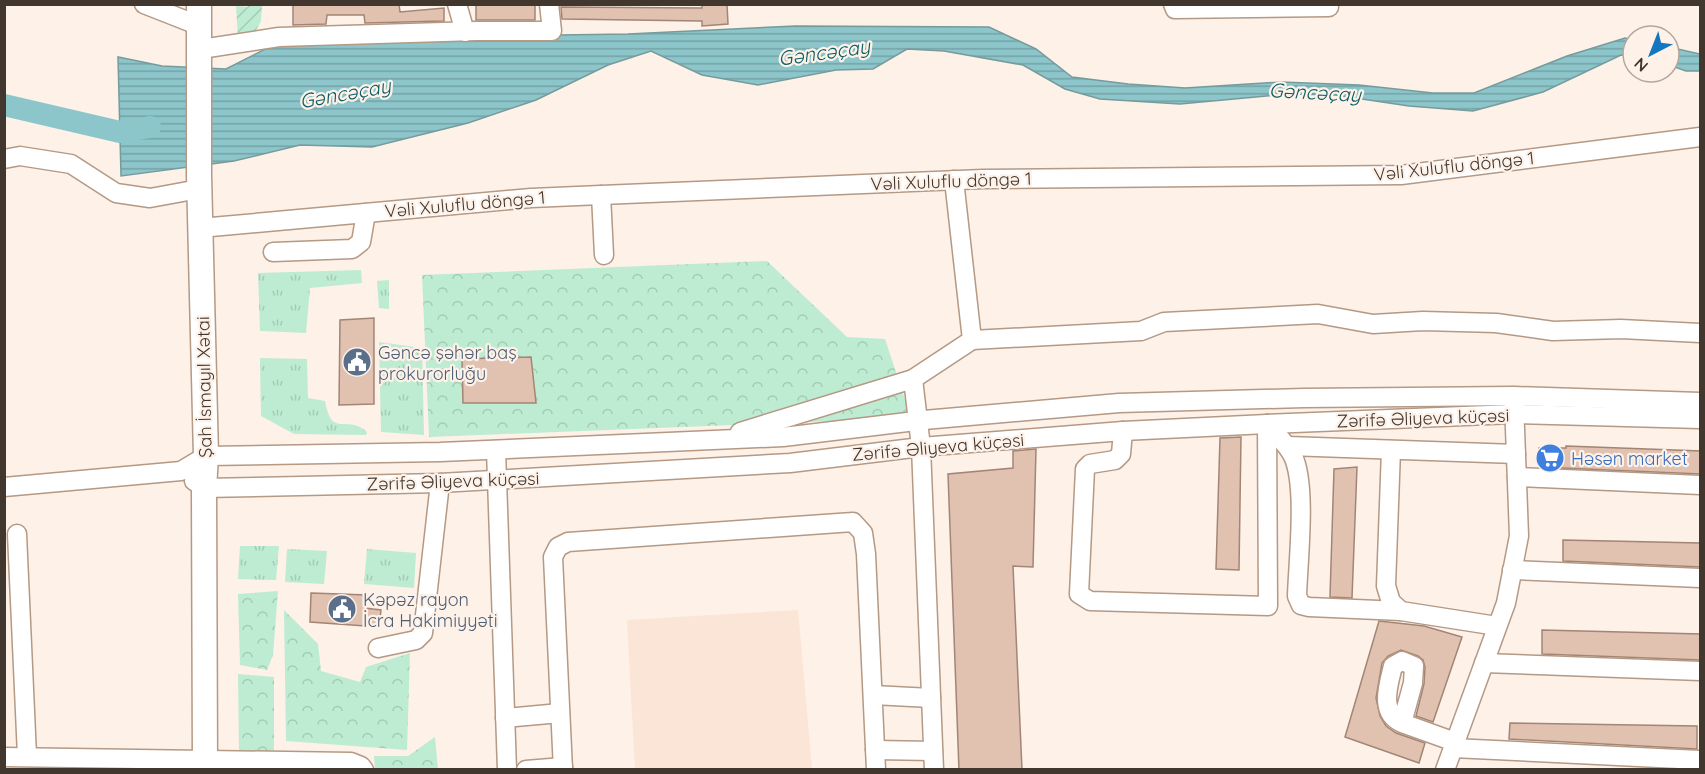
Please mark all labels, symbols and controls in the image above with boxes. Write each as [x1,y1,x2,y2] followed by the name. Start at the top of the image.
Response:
[1621,24,1681,84] north arrow
[777,33,873,71] water label: Gəncəçay
[1630,54,1652,77] text: N
[297,72,394,113] water label: Gəncəçay
[1268,77,1363,107] water label: Gəncəçay
[1373,146,1535,186] street label: Vəli Xuluflu döngə 1
[870,167,1032,195] street label: Vəli Xuluflu döngə 1
[384,186,546,222] street label: Vəli Xuluflu döngə 1
[191,316,217,458] street label: Şah İsmayıl Xətai
[378,341,517,385] place label: Gəncə şəhər baş prokurorluğu
[341,346,373,378] public building icon: Gəncə şəhər baş prokurorluğu
[1336,403,1510,433] street label: Zərifə Əliyeva küçəsi
[851,428,1025,466] street label: Zərifə Əliyeva küçəsi
[1534,442,1566,474] supermarket icon: Həsən market
[1571,447,1688,470] place label: Həsən market
[366,466,540,496] street label: Zərifə Əliyeva küçəsi
[363,588,498,632] place label: Kəpəz rayon İcra Hakimiyyəti
[326,593,358,625] public building icon: Kəpəz rayon İcra Hakimiyyəti

